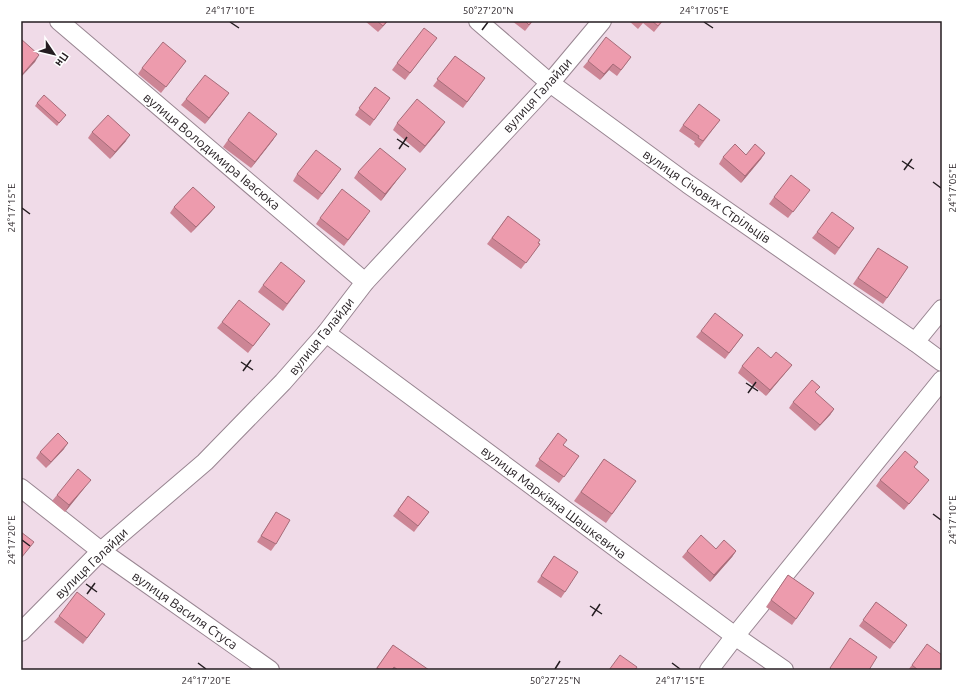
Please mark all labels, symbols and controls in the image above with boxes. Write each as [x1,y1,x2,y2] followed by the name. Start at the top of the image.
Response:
[205,5,255,16] text: 24°17'10"E
[463,5,513,16] text: 50°27'20"N
[679,5,729,16] text: 24°17'05"E
[34,34,74,74] north arrow
[53,50,71,69] text: Пн
[500,55,574,135] street label: вулиця Галайди
[141,90,283,212] street label: вулиця Володимира Івасюка
[641,147,773,245] street label: вулиця Січових Стрільців
[947,163,958,213] text: 24°17'05"E
[6,183,17,233] text: 24°17'15"E
[286,295,356,377] street label: вулиця Галайди
[479,443,629,561] street label: вулиця Маркіяна Шашкевича
[947,495,958,545] text: 24°17'10"E
[6,515,17,565] text: 24°17'20"E
[52,525,130,601] street label: вулиця Галайди
[130,568,240,652] street label: вулиця Василя Стуса
[181,675,231,686] text: 24°17'20"E
[530,675,580,686] text: 50°27'25"N
[655,675,705,686] text: 24°17'15"E

